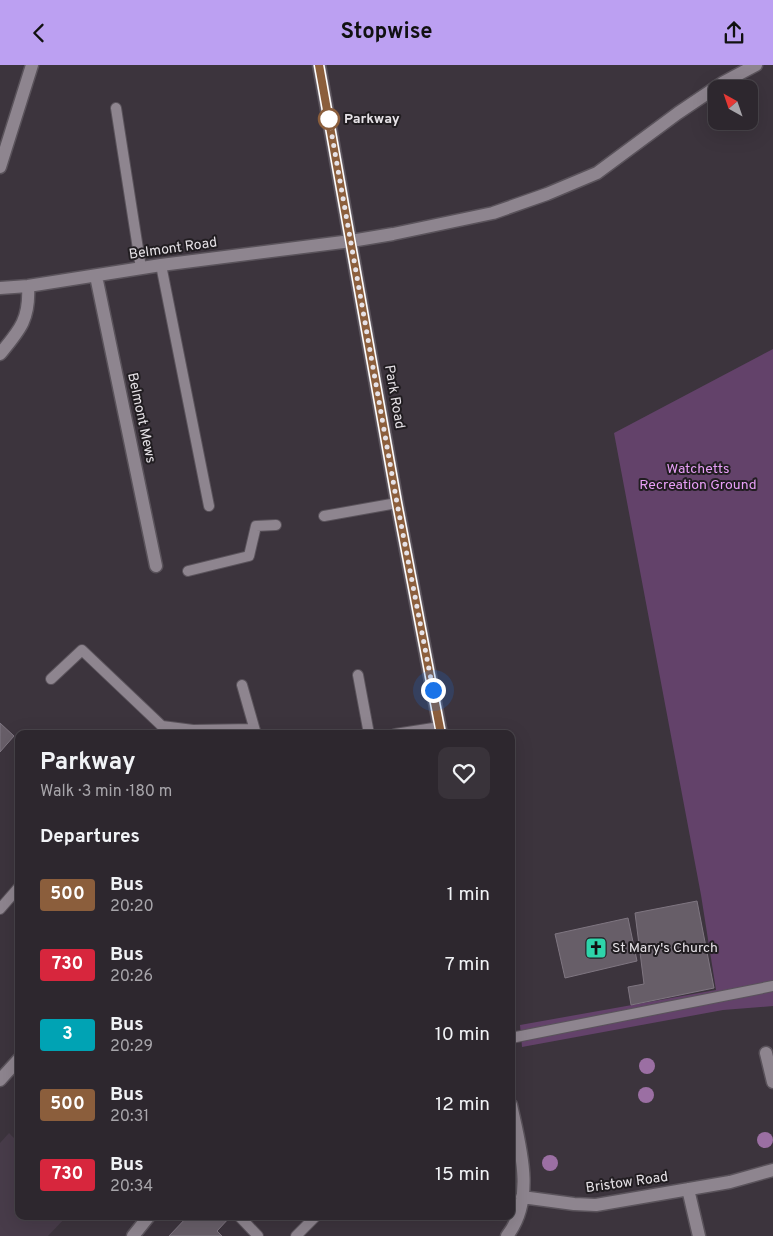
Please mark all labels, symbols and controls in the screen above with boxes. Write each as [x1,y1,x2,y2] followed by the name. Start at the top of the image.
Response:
[25,19,53,47] icon: back
[340,19,433,46] text: Stopwise
[720,19,748,47] icon: share
[708,80,758,130] north arrow
[708,80,758,130] map controls
[318,108,340,130] marker: Parkway
[344,111,400,128] place label: Parkway
[128,234,218,264] street label: Belmont Road
[380,364,408,430] street label: Park Road
[123,371,159,465] street label: Belmont Mews
[639,461,757,494] park label: Watchetts Recreation Ground
[421,678,446,703] your location
[438,747,490,799] button: heart
[40,748,136,778] text: Parkway
[40,782,172,802] text: Walk · 3 min · 180 m
[40,825,140,849] text: Departures
[110,873,144,897] text: Bus
[50,883,85,906] text: 500
[447,883,490,907] text: 1 min
[110,897,154,917] text: 20:20
[584,936,608,960] church icon: St Mary's Church
[612,940,718,957] place label: St Mary's Church
[110,943,144,967] text: Bus
[52,953,83,976] text: 730
[445,953,490,977] text: 7 min
[110,967,153,987] text: 20:26
[110,1013,144,1037] text: Bus
[62,1023,73,1046] text: 3
[435,1023,490,1047] text: 10 min
[110,1037,153,1057] text: 20:29
[110,1083,144,1107] text: Bus
[50,1093,85,1116] text: 500
[435,1093,490,1117] text: 12 min
[110,1107,149,1127] text: 20:31
[110,1153,144,1177] text: Bus
[52,1163,83,1186] text: 730
[435,1163,490,1187] text: 15 min
[585,1169,669,1197] street label: Bristow Road
[110,1177,153,1197] text: 20:34

